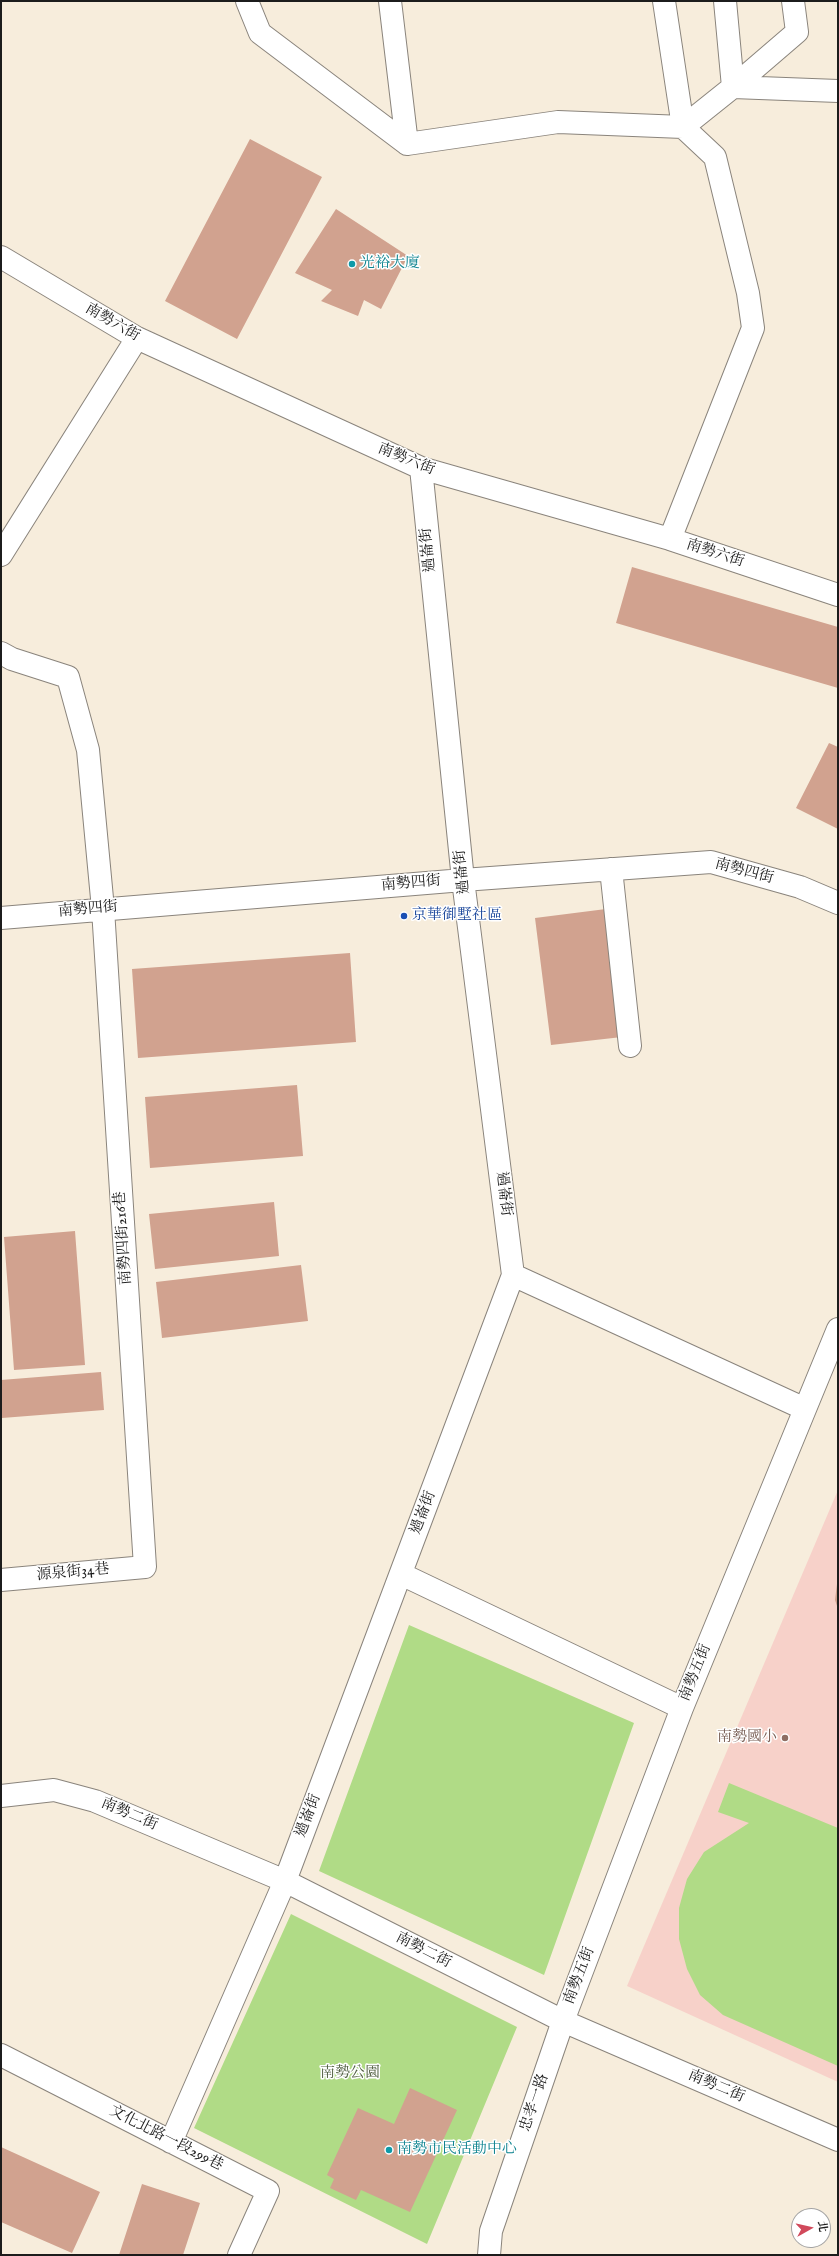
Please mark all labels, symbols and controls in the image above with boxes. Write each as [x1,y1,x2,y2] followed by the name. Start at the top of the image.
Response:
[360,255,420,273] place label: 光裕大廈
[347,259,357,269] marker: 光裕大廈
[82,300,142,346] street label: 南勢六街
[375,440,437,480] street label: 南勢六街
[418,527,440,573] street label: 過崙街
[684,536,746,572] street label: 南勢六街
[452,849,474,895] street label: 過崙街
[713,856,775,888] street label: 南勢四街
[380,872,442,896] street label: 南勢四街
[57,898,119,922] street label: 南勢四街
[412,907,502,925] place label: 京華御墅社區
[399,911,409,921] marker: 京華御墅社區
[491,1171,515,1217] street label: 過崙街
[112,1191,136,1285] street label: 南勢四街216巷
[408,1489,440,1537] street label: 過崙街
[36,1561,110,1585] street label: 源泉街34巷
[676,1642,716,1704] street label: 南勢五街
[717,1729,777,1747] place label: 南勢國小
[780,1733,790,1743] marker: 南勢國小
[293,1792,325,1840] street label: 過崙街
[98,1795,160,1835] street label: 南勢二街
[392,1929,454,1973] street label: 南勢二街
[561,1945,599,2007] street label: 南勢五街
[320,2065,380,2083] park label: 南勢公園
[685,2067,747,2107] street label: 南勢二街
[517,2072,553,2134] street label: 忠孝一路
[106,2103,226,2175] street label: 文化北路一段299巷
[397,2141,517,2159] place label: 南勢市民活動中心
[384,2145,394,2155] marker: 南勢市民活動中心
[791,2208,831,2248] north arrow
[814,2220,830,2233] text: 北

